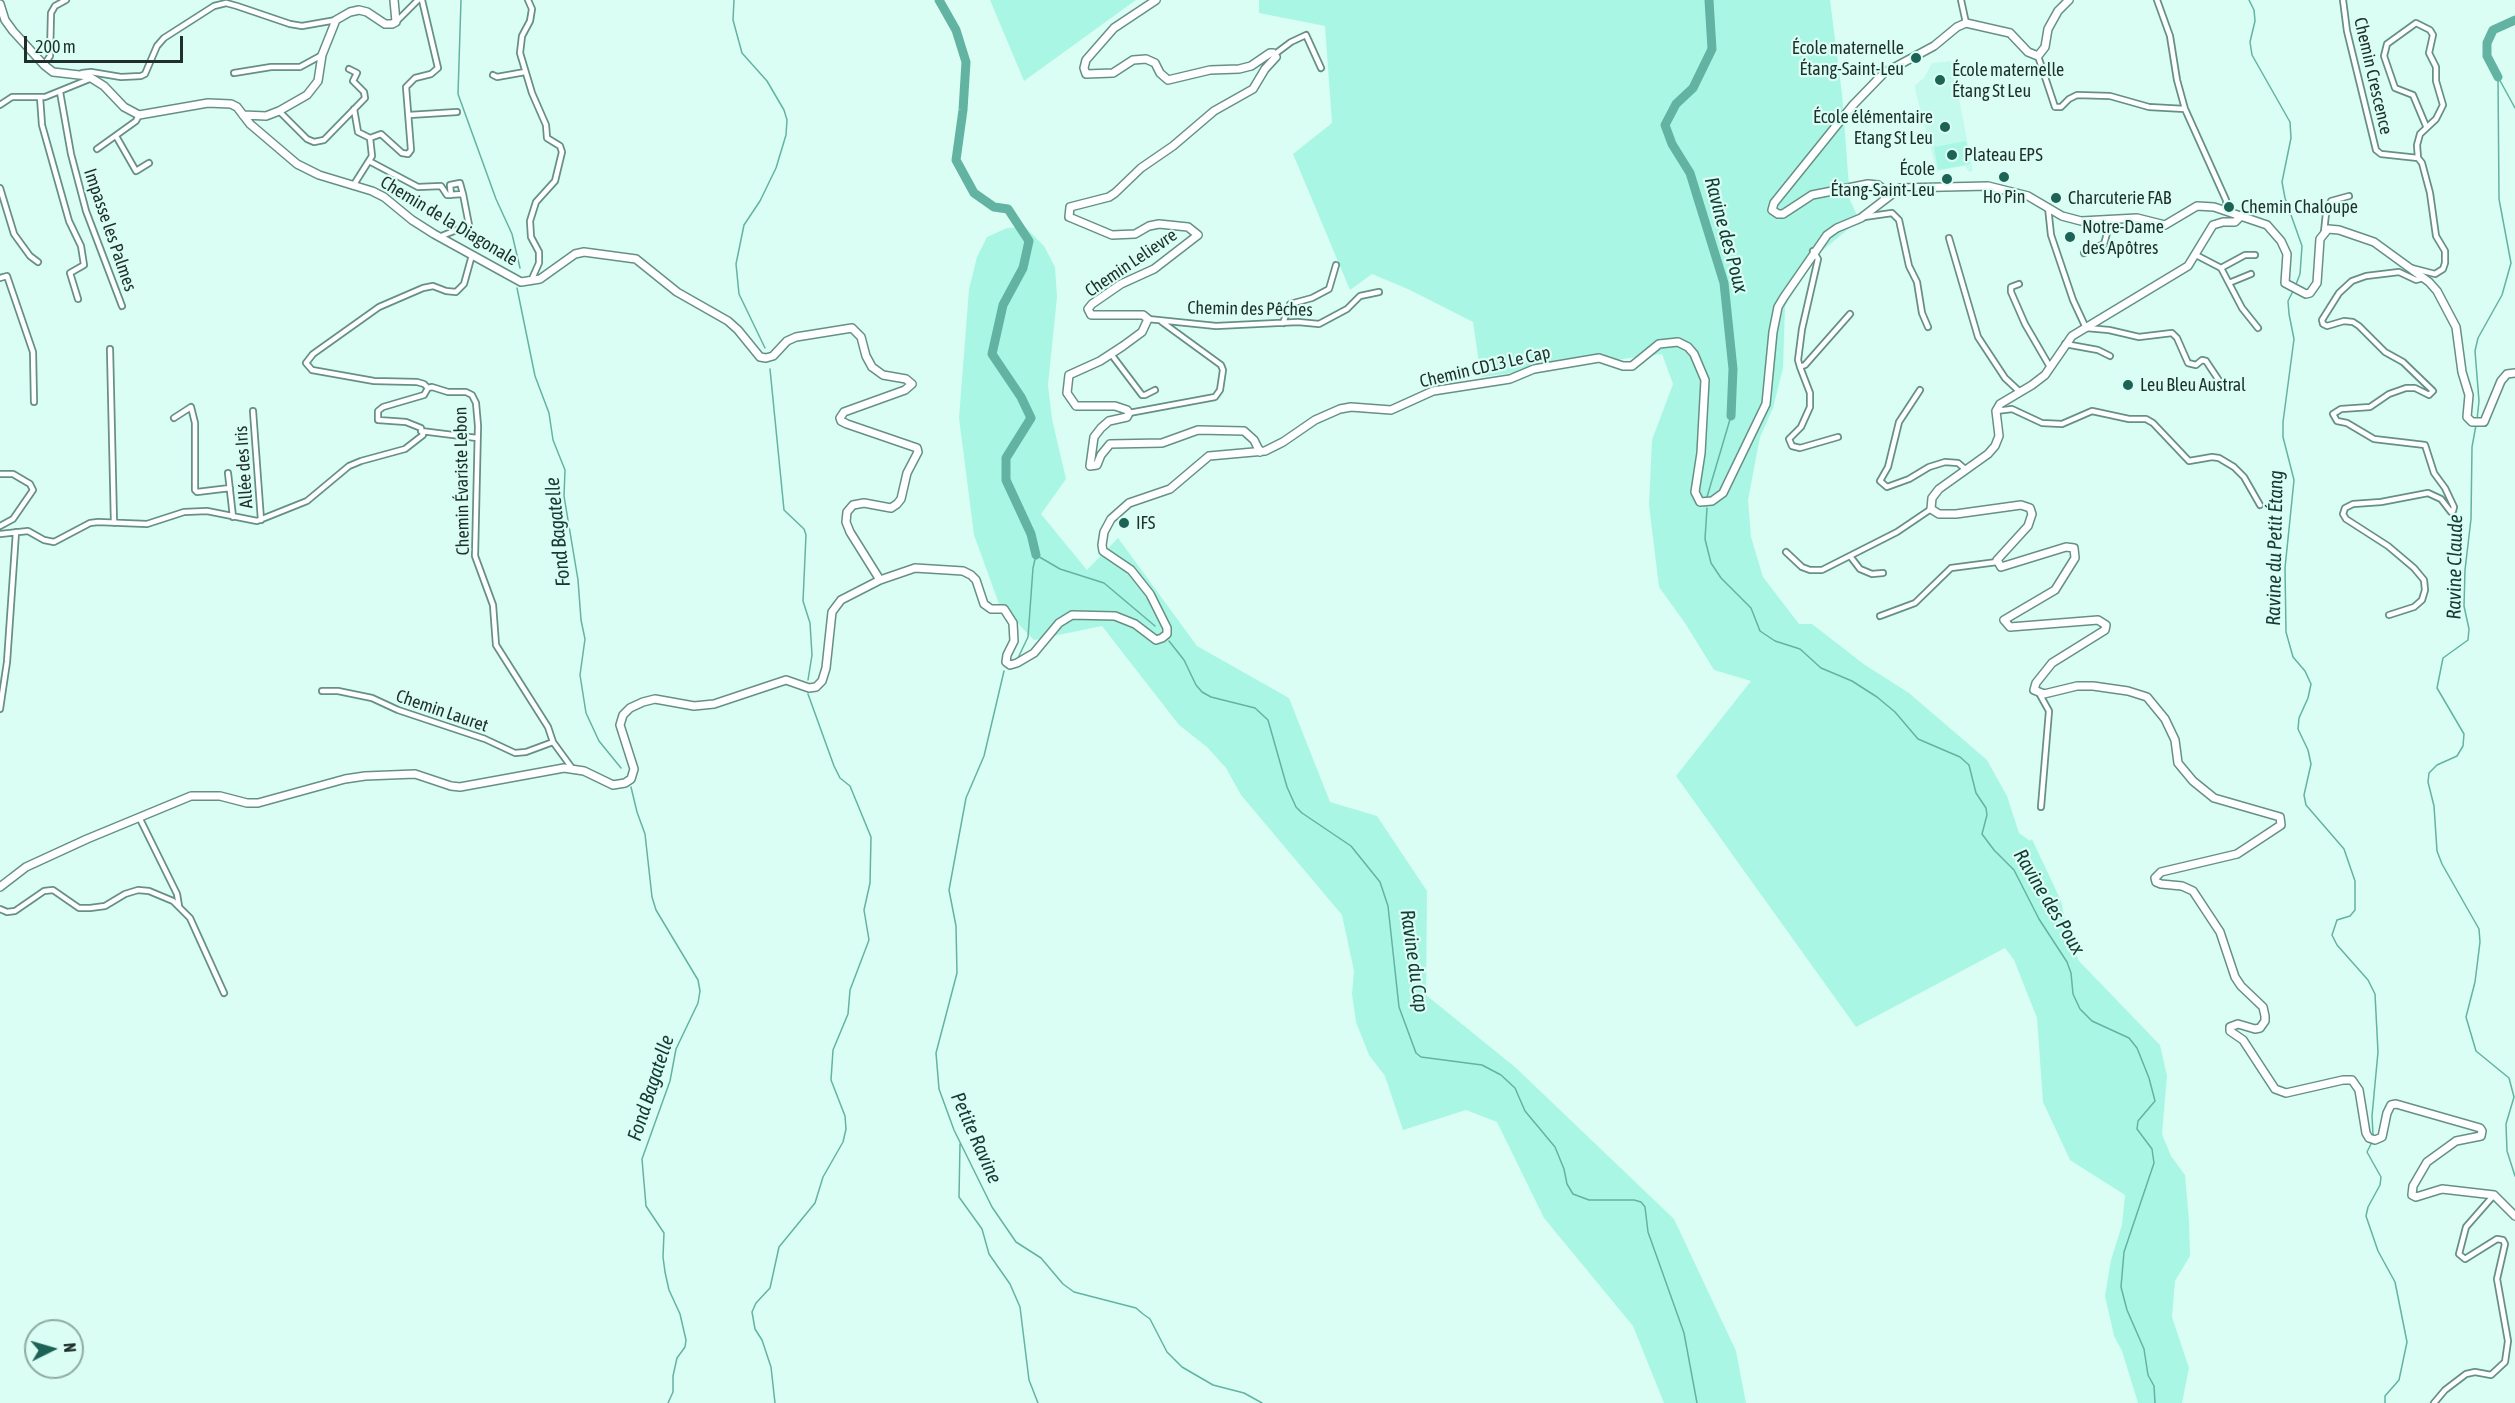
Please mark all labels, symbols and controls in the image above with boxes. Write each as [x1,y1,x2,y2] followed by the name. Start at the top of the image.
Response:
[2349,15,2397,137] street label: Chemin Crescence
[27,24,186,62] scale bar
[35,36,76,57] text: 200 m
[1792,37,1904,80] place label: École maternelle Étang-Saint-Leu
[1909,51,1923,65] marker: École maternelle Étang-Saint-Leu
[1952,59,2064,101] place label: École maternelle Étang St Leu
[1933,73,1947,87] marker: École maternelle Étang St Leu
[1813,106,1933,148] place label: École élémentaire Etang St Leu
[1938,120,1952,134] marker: École élémentaire Etang St Leu
[1964,144,2043,166] place label: Plateau EPS
[1945,148,1959,162] marker: Plateau EPS
[1830,158,1935,201] place label: École Étang-Saint-Leu
[79,166,141,294] street label: Impasse les Palmes
[1997,170,2011,184] marker: Ho Pin
[376,171,522,271] street label: Chemin de la Diagonale
[1940,172,1954,186] marker: École Étang-Saint-Leu
[1699,175,1753,295] water label: Ravine des Poux
[1983,186,2025,208] place label: Ho Pin
[2068,187,2171,209] place label: Charcuterie FAB
[2049,191,2063,205] marker: Charcuterie FAB
[2241,196,2358,218] place label: Chemin Chaloupe
[2222,200,2236,214] marker: Chemin Chaloupe
[2082,216,2164,258] place label: Notre-Dame des Apôtres
[1081,224,1181,302] street label: Chemin Lelievre
[2063,230,2077,244] marker: Notre-Dame des Apôtres
[1187,297,1313,321] street label: Chemin des Pêches
[1418,341,1552,393] street label: Chemin CD13 Le Cap
[2140,374,2246,396] place label: Leu Bleu Austral
[2121,378,2135,392] marker: Leu Bleu Austral
[450,406,474,556] street label: Chemin Évariste Lebon
[230,425,258,509] street label: Allée des Iris
[2262,470,2288,626] water label: Ravine du Petit Étang
[540,476,576,588] water label: Fond Bagatelle
[1136,512,1155,534] place label: IFS
[2442,514,2468,620] water label: Ravine Claude
[1117,516,1131,530] marker: IFS
[393,685,491,737] street label: Chemin Lauret
[2008,845,2090,959] water label: Ravine des Poux
[1395,908,1433,1014] water label: Ravine du Cap
[623,1032,679,1144] water label: Fond Bagatelle
[945,1089,1007,1187] water label: Petite Ravine
[24,1319,84,1379] north arrow
[61,1342,79,1353] text: N

